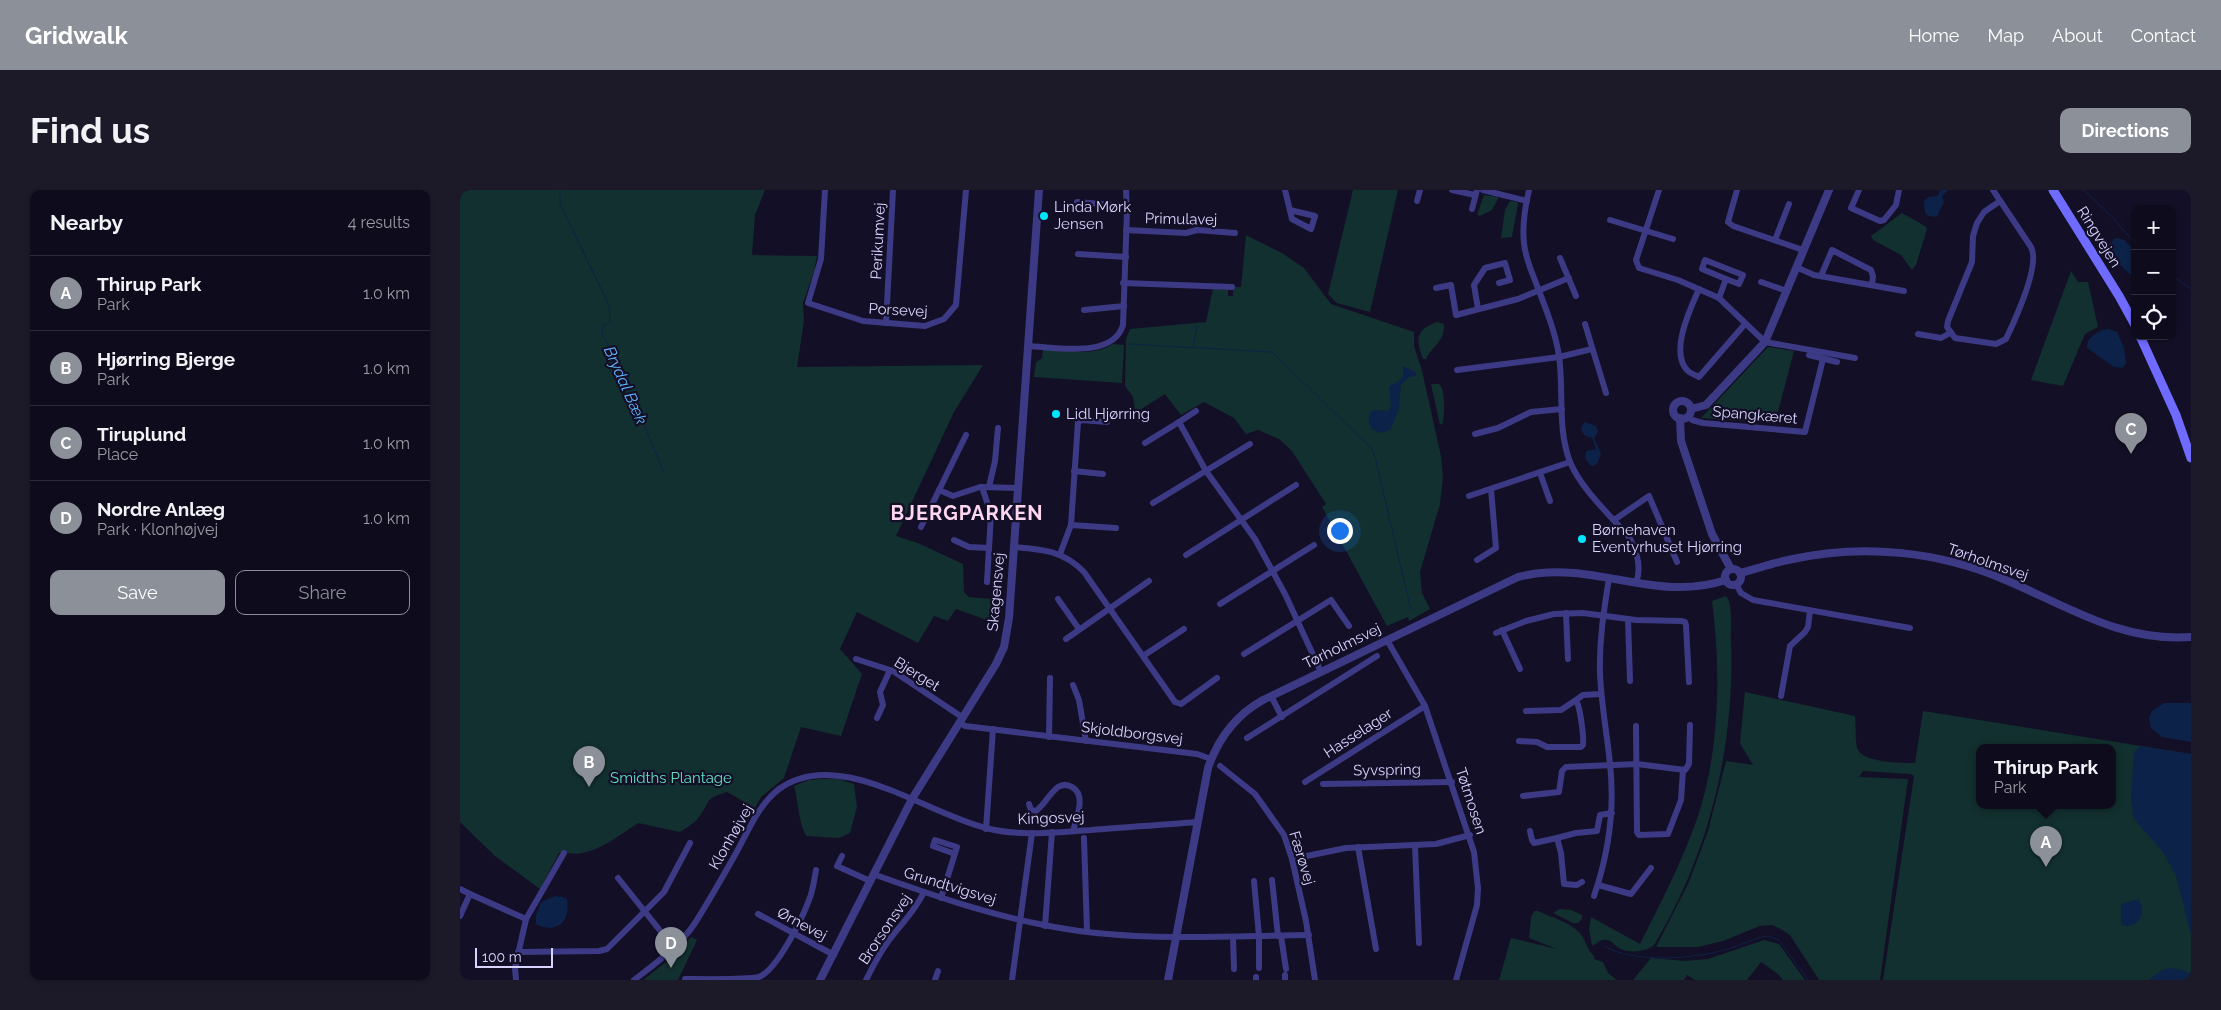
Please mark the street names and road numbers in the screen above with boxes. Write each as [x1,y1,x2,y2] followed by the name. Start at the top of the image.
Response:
[867,202,889,280] street label: Perikumvej
[2073,203,2125,271] street label: Ringvejen
[1145,209,1217,229] street label: Primulavej
[868,299,928,321] street label: Porsevej
[1712,402,1798,428] street label: Spangkæret
[1945,540,2031,584] street label: Tørholmsvej
[984,552,1008,632] street label: Skagensvej
[1300,619,1384,673] street label: Tørholmsvej
[891,653,943,695] street label: Bjerget
[1320,704,1396,762] street label: Hasselager
[1080,718,1184,748] street label: Skjoldborgsvej
[1353,760,1421,780] street label: Syvspring
[1452,765,1490,837] street label: Tøtmosen
[705,801,757,873] street label: Klonhøjvej
[1017,808,1085,828] street label: Kingosvej
[1285,829,1319,887] street label: Færøvej
[902,863,998,909] street label: Grundtvigsvej
[855,890,915,968] street label: Brorsonsvej
[774,903,830,945] street label: Ørnevej

